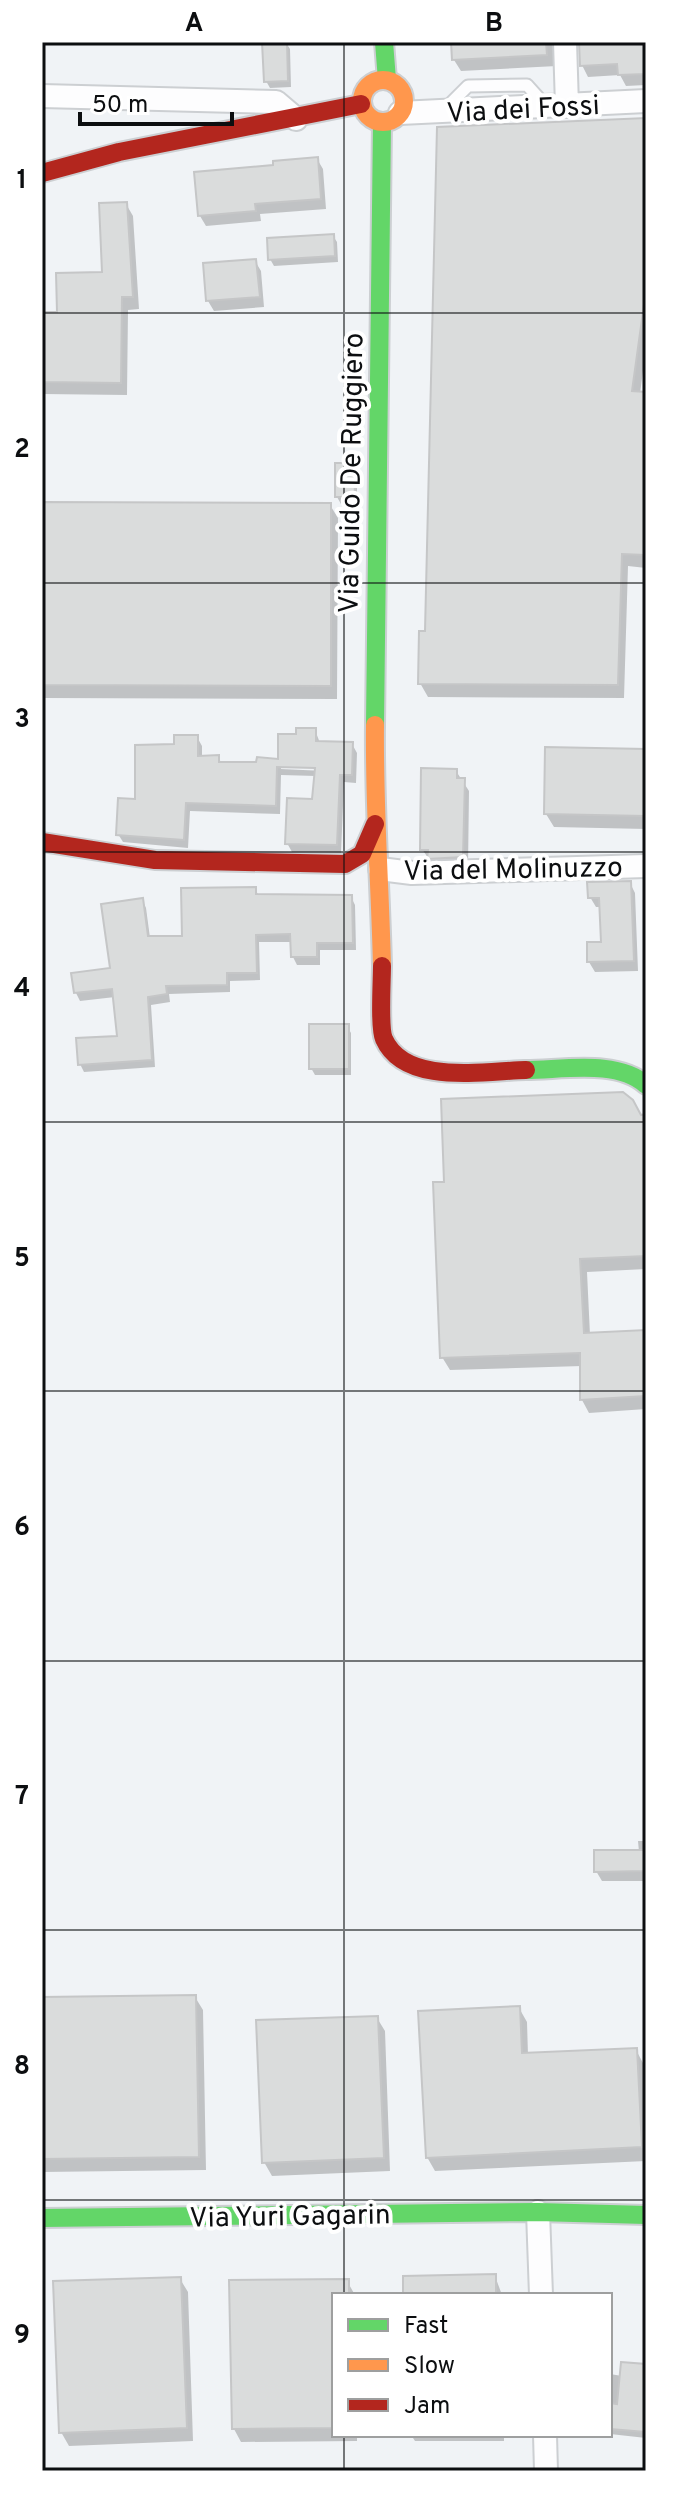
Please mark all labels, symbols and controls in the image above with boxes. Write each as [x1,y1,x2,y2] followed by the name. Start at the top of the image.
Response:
[185,8,203,41] text: A
[485,8,503,41] text: B
[80,76,232,126] scale bar
[446,89,601,133] street label: Via dei Fossi
[92,91,148,121] text: 50 m
[17,165,27,198] text: 1
[333,332,373,614] street label: Via Guido De Ruggiero
[14,434,30,467] text: 2
[14,704,30,737] text: 3
[403,851,623,891] street label: Via del Molinuzzo
[14,973,30,1006] text: 4
[14,1243,30,1276] text: 5
[14,1512,30,1545] text: 6
[15,1781,29,1814] text: 7
[14,2051,30,2084] text: 8
[189,2198,391,2238] street label: Via Yuri Gagarin
[332,2293,612,2437] legend
[404,2312,448,2342] text: Fast
[14,2320,30,2353] text: 9
[404,2352,455,2382] text: Slow
[404,2392,450,2422] text: Jam

